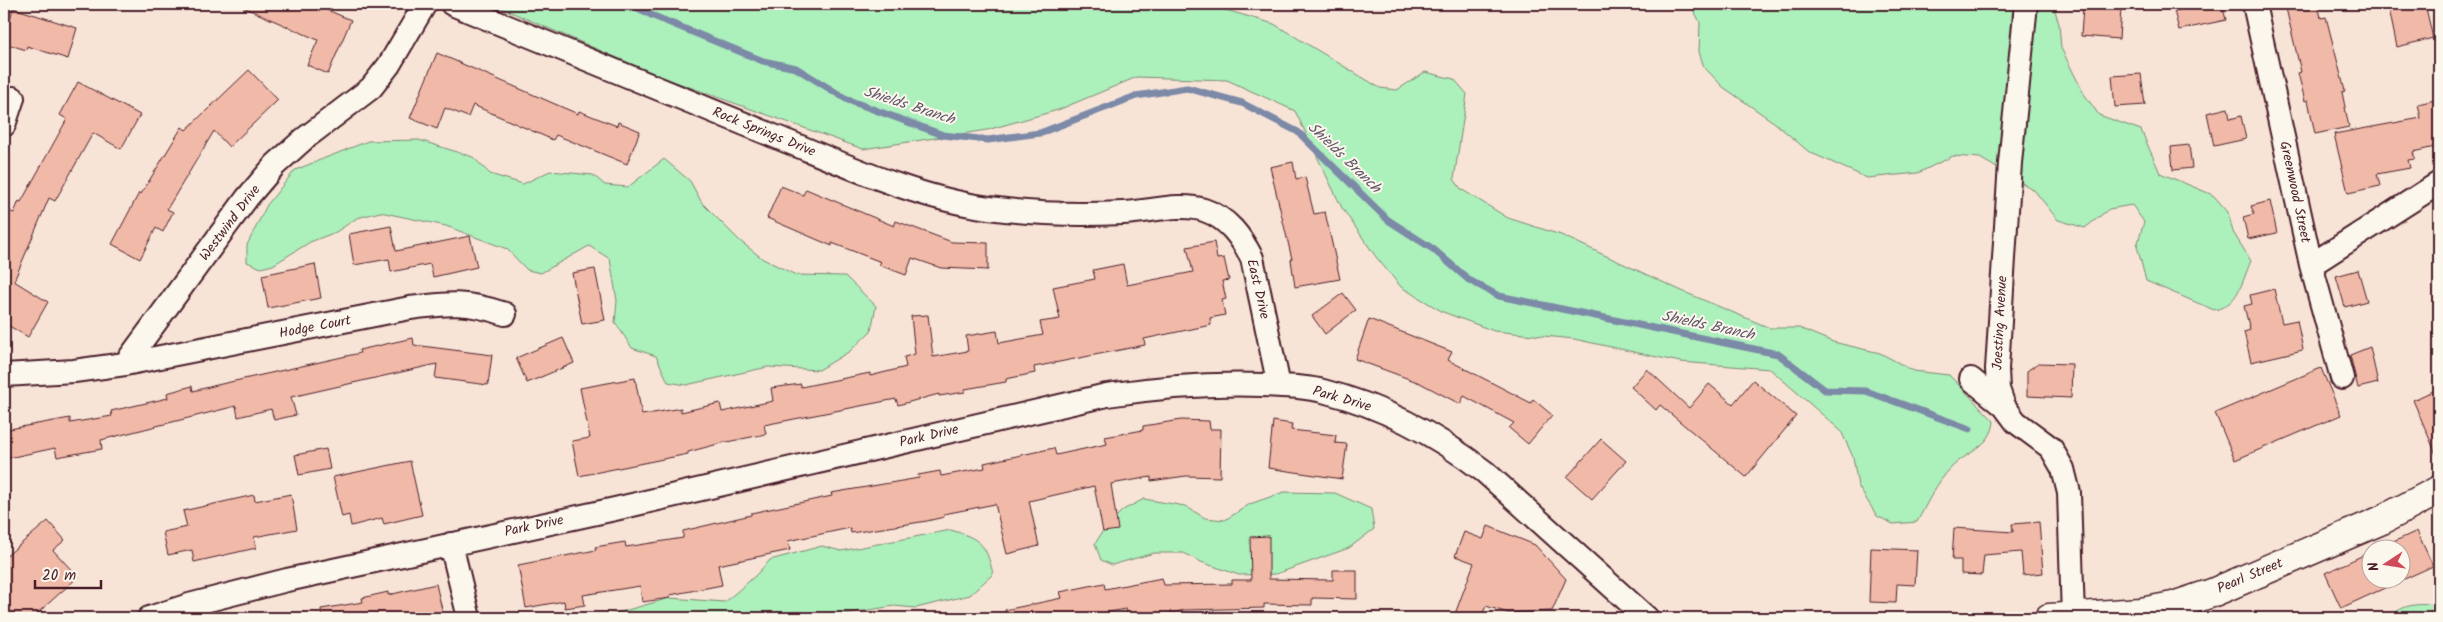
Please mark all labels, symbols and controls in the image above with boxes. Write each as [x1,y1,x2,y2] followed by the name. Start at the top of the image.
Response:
[861,80,959,133] water label: Shields Branch
[709,101,820,163] street label: Rock Springs Drive
[1302,117,1388,201] water label: Shields Branch
[2273,139,2317,245] street label: Greenwood Street
[194,180,266,266] street label: Westwind Drive
[1240,257,1276,322] street label: East Drive
[1987,274,2014,371] street label: Joesting Avenue
[1659,304,1758,348] water label: Shields Branch
[277,309,353,345] street label: Hodge Court
[1310,380,1375,418] street label: Park Drive
[897,418,961,453] street label: Park Drive
[502,509,566,543] street label: Park Drive
[2360,540,2410,590] north arrow
[2214,552,2287,600] street label: Pearl Street
[35,557,101,589] scale bar
[2363,560,2386,573] text: N
[42,564,76,588] text: 20 m

